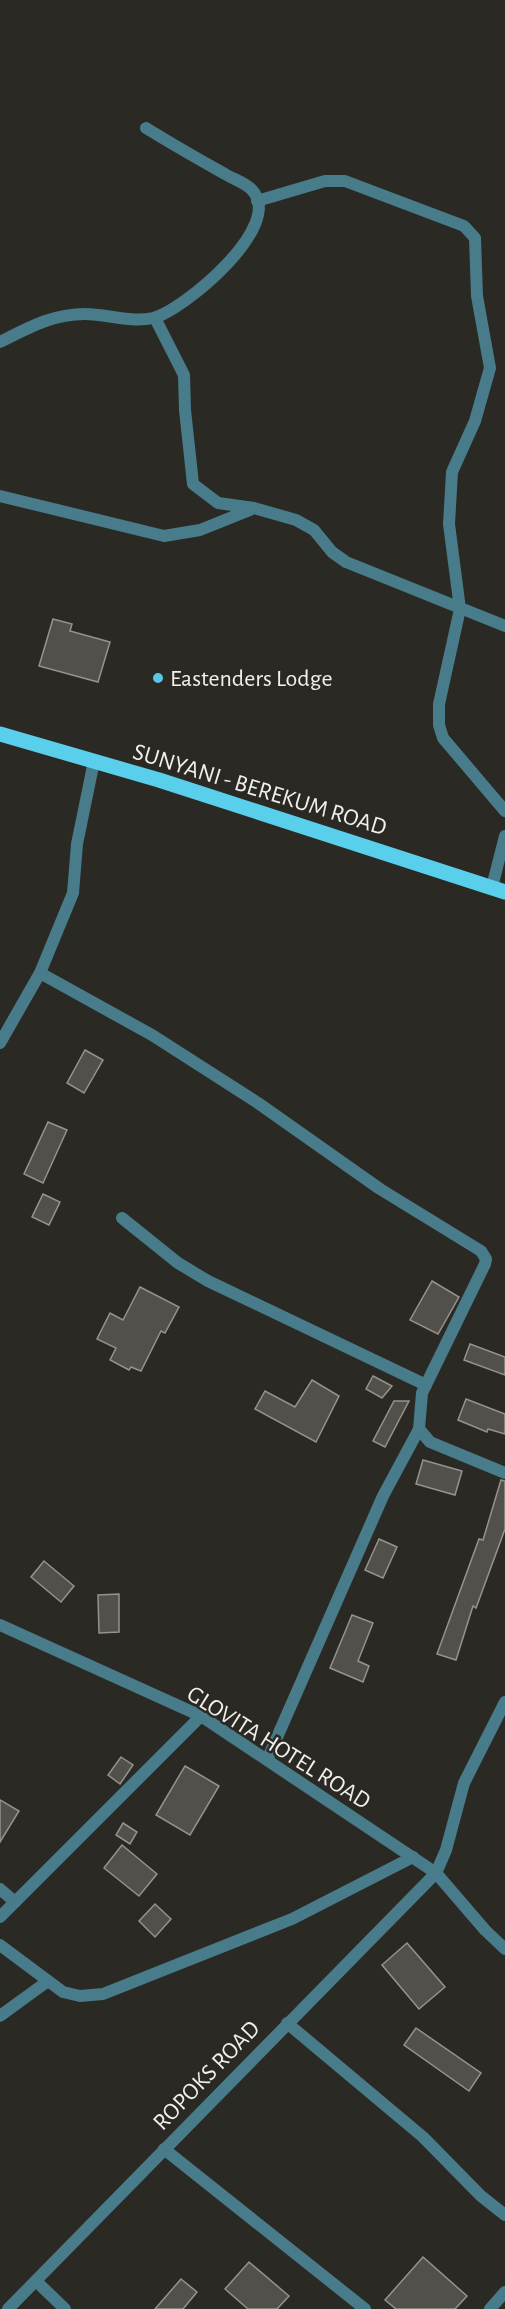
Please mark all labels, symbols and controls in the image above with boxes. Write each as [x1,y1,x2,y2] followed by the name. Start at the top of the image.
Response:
[170,667,333,691] place label: Eastenders Lodge
[151,671,165,685] marker: Eastenders Lodge
[130,740,389,840] street label: SUNYANI - BEREKUM ROAD
[183,1682,374,1814] street label: GLOVITA HOTEL ROAD
[149,2016,265,2135] street label: ROPOKS ROAD

